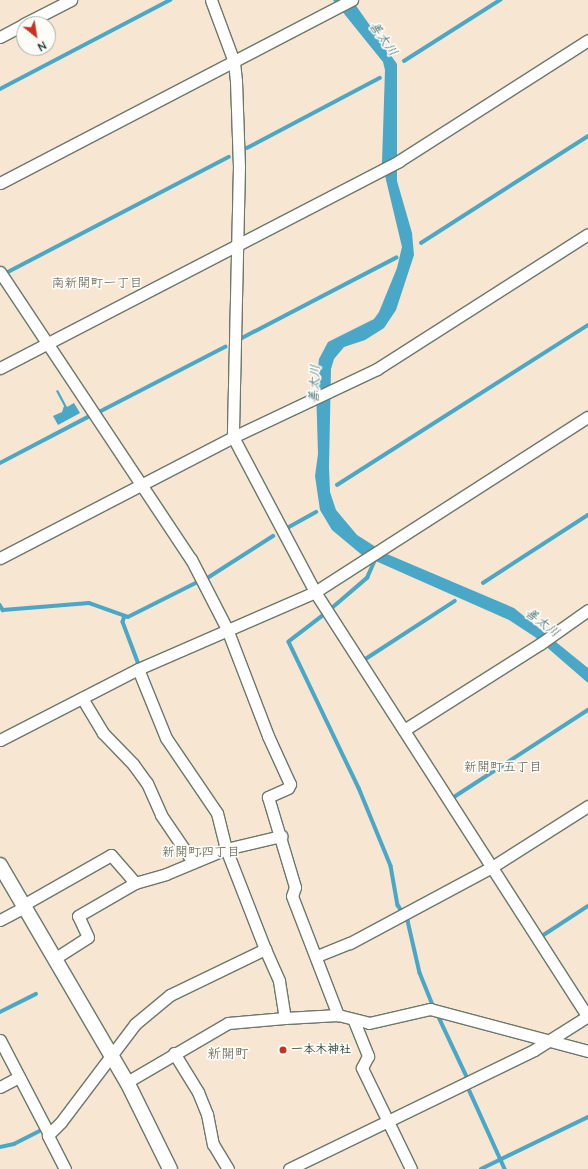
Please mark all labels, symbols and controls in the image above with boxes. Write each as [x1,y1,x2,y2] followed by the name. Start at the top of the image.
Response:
[16,16,56,56] north arrow
[365,19,401,59] water label: 善太川
[35,38,48,54] text: N
[52,275,142,291] district label: 南新開町一丁目
[306,364,324,404] water label: 善太川
[522,605,562,641] water label: 善太川
[464,759,542,775] district label: 新開町五丁目
[162,844,240,860] district label: 新開町四丁目
[291,1043,351,1057] place label: 一本木神社
[278,1045,288,1055] marker: 一本木神社
[207,1046,249,1062] district label: 新開町

